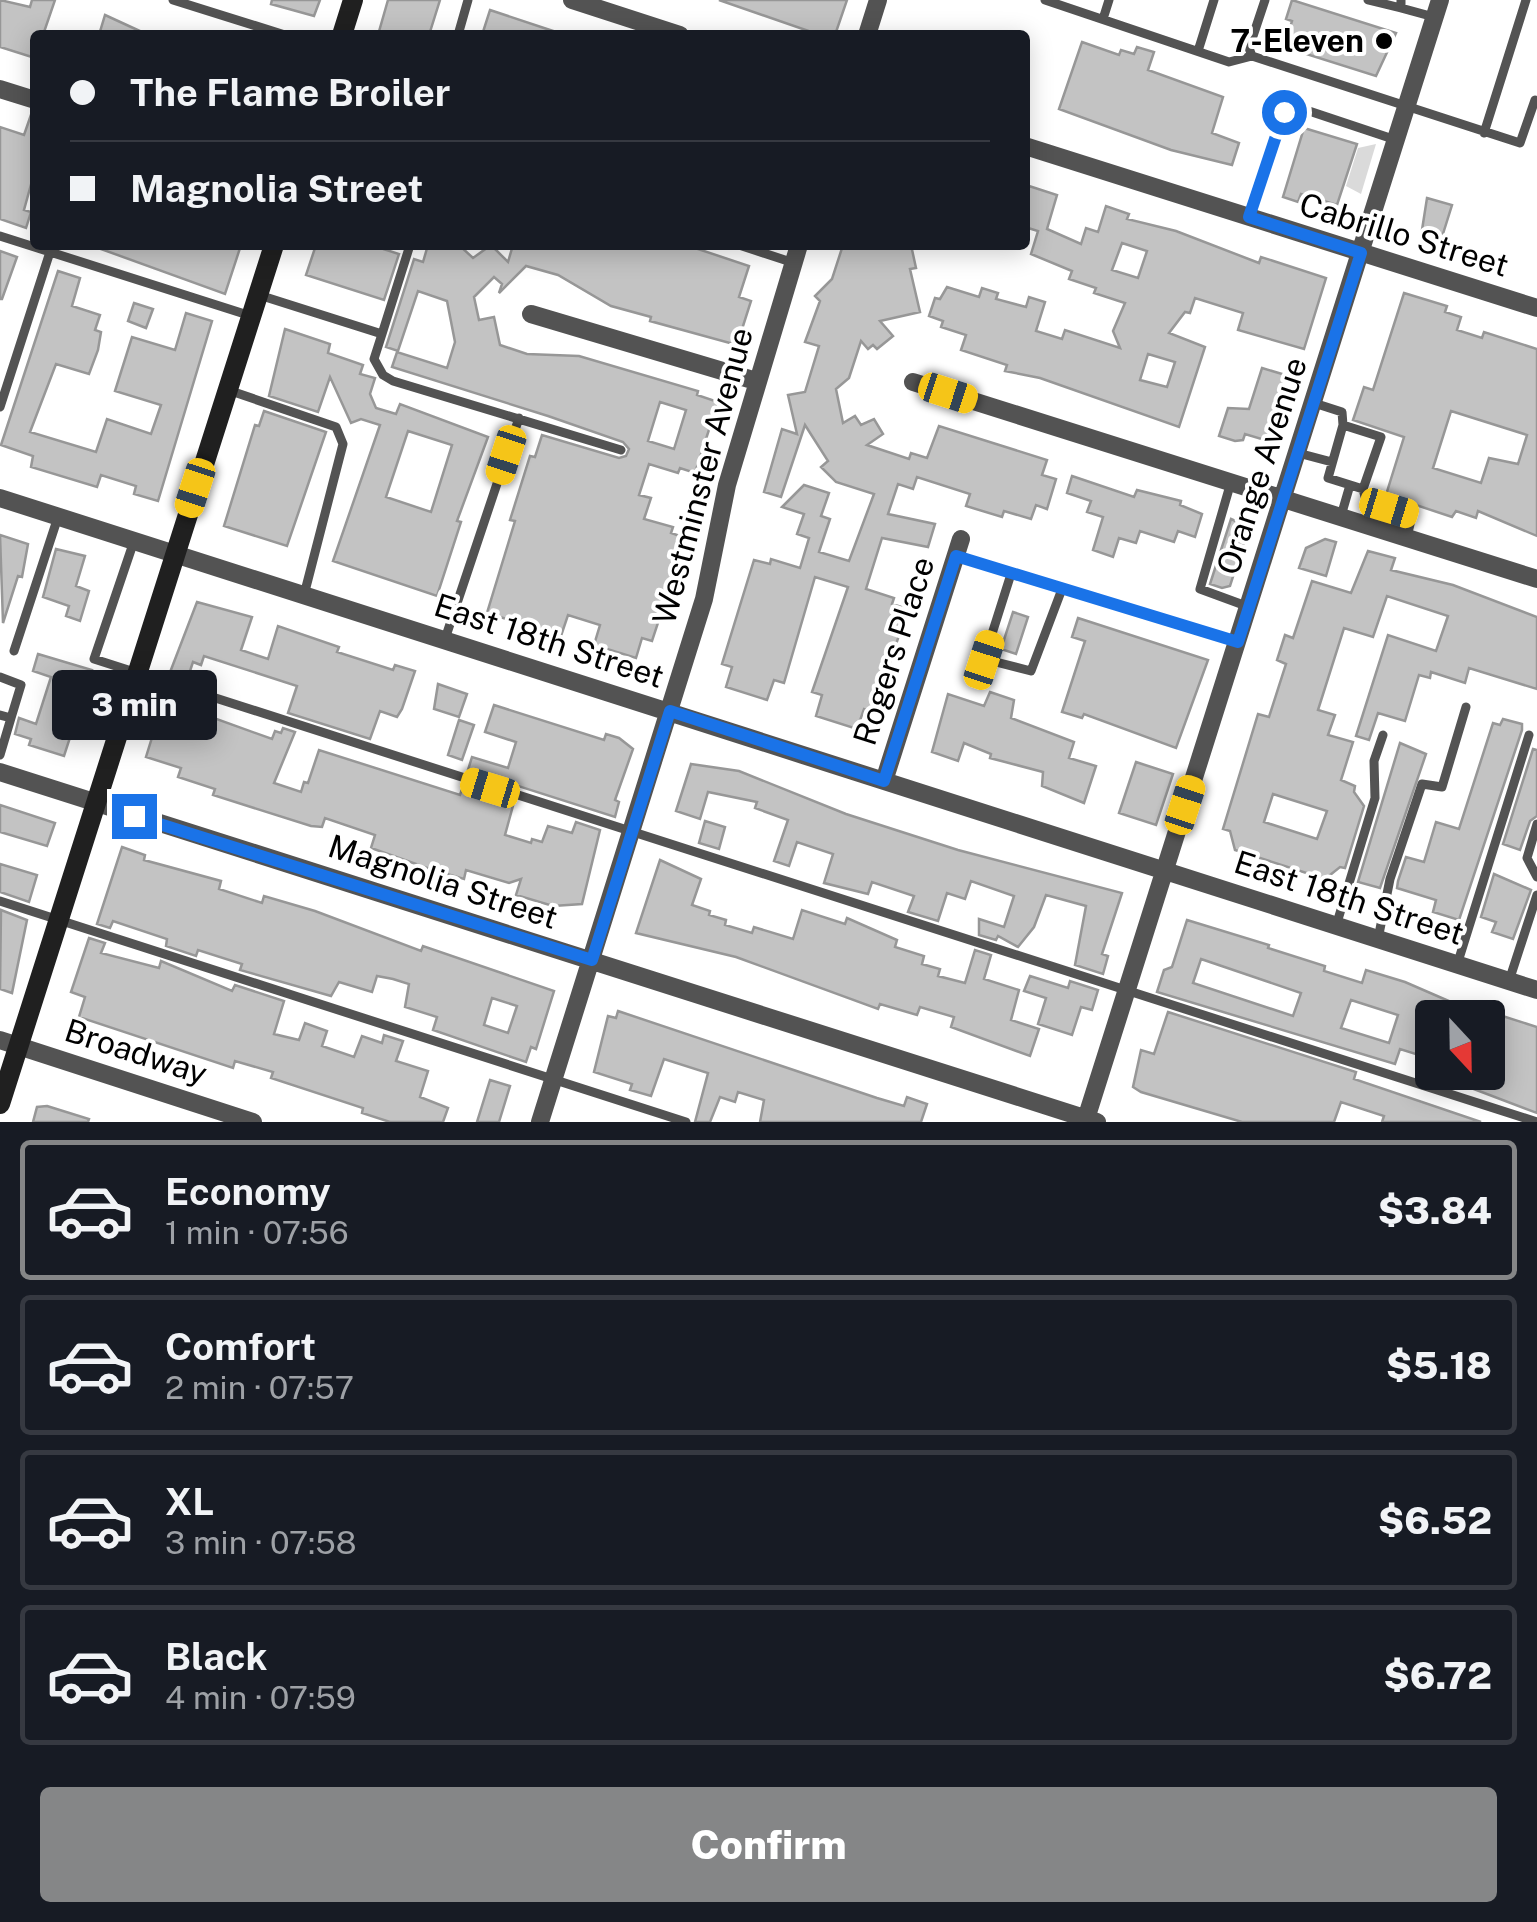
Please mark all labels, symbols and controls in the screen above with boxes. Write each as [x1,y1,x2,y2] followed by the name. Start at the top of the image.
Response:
[1230,22,1364,59] place label: 7-Eleven
[1373,30,1395,52] marker: 7-Eleven
[130,70,451,115] text: The Flame Broiler
[1262,90,1307,135] route start
[130,166,423,211] text: Magnolia Street
[1295,185,1513,284] street label: Cabrillo Street
[645,323,760,628] street label: Westminster Avenue
[1209,352,1314,579] street label: Orange Avenue
[915,369,981,417] car
[482,422,530,488] car
[171,455,219,521] car
[1356,485,1422,531] car
[846,552,941,750] street label: Rogers Place
[430,586,669,695] street label: East 18th Street
[960,627,1008,693] car
[52,671,216,741] callout: 3 min
[92,686,177,723] text: 3 min
[457,765,523,811] car
[1161,772,1209,838] car
[112,794,157,839] route end
[324,827,562,936] street label: Magnolia Street
[1230,843,1469,952] street label: East 18th Street
[1415,1000,1505,1090] north arrow
[1415,1000,1505,1090] map controls
[60,1011,212,1092] street label: Broadway
[45,1165,135,1255] icon: car
[165,1169,331,1214] text: Economy
[1378,1188,1492,1233] text: $3.84
[165,1214,349,1251] text: 1 min · 07:56
[45,1320,135,1410] icon: car
[165,1324,316,1369] text: Comfort
[1386,1343,1492,1388] text: $5.18
[165,1369,354,1406] text: 2 min · 07:57
[45,1475,135,1565] icon: car
[165,1479,214,1524] text: XL
[1378,1498,1492,1543] text: $6.52
[165,1524,357,1561] text: 3 min · 07:58
[45,1630,135,1720] icon: car
[165,1634,268,1679] text: Black
[1384,1653,1492,1698] text: $6.72
[165,1679,356,1716] text: 4 min · 07:59
[40,1787,1497,1902] button: Confirm

